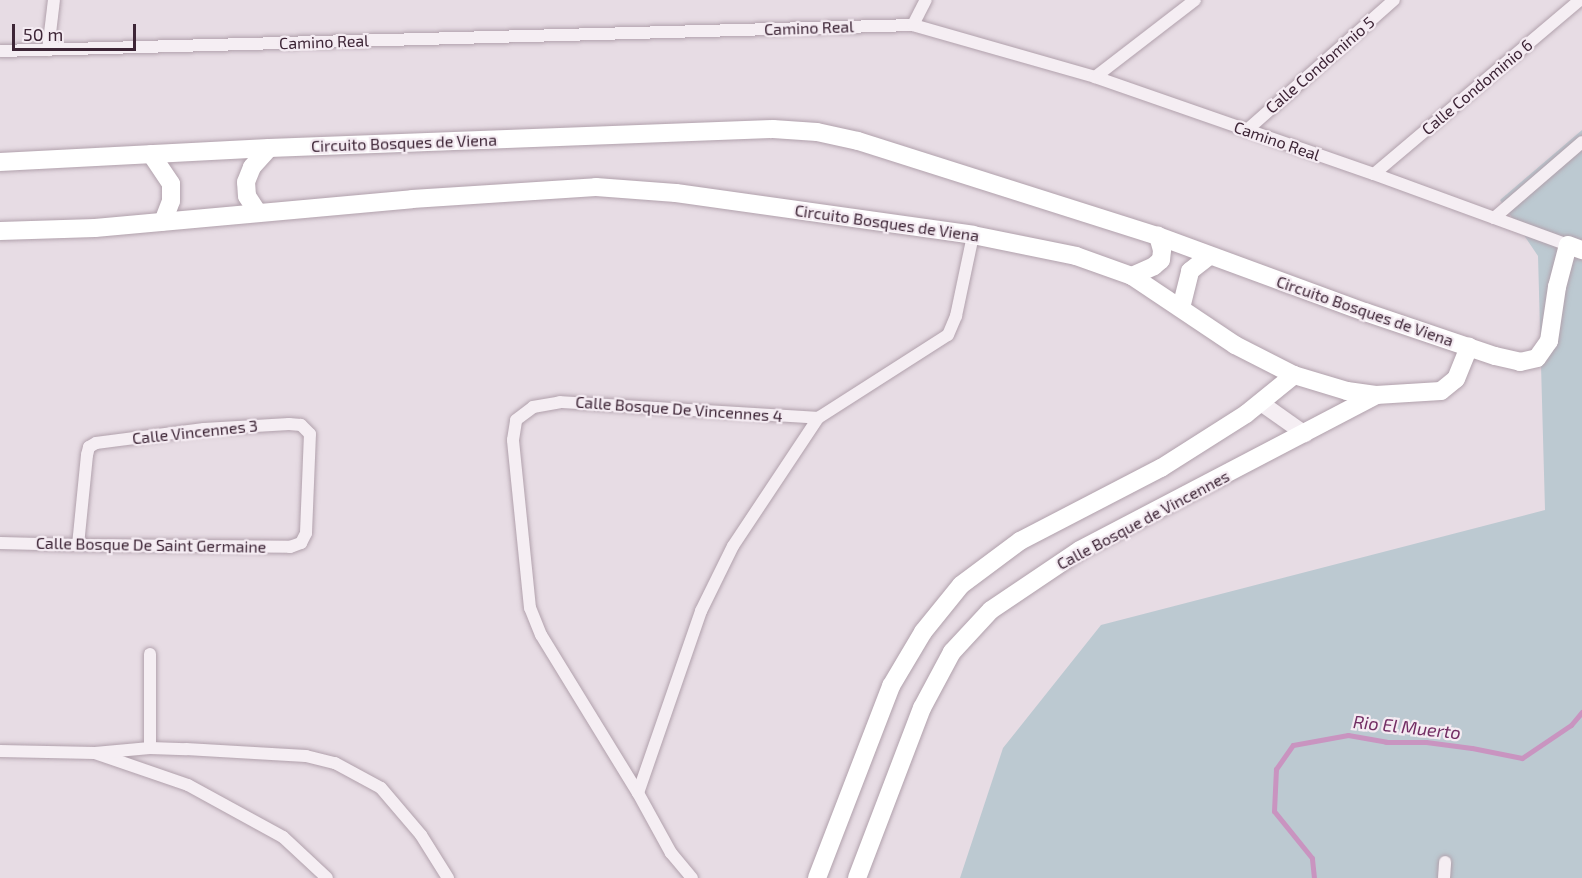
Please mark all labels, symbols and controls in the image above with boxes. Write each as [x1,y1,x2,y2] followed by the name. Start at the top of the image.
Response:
[15,12,140,50] scale bar
[1262,13,1378,117] street label: Calle Condominio 5
[764,17,854,39] street label: Camino Real
[23,23,63,45] text: 50 m
[279,31,369,53] street label: Camino Real
[1418,35,1536,139] street label: Calle Condominio 6
[1231,117,1323,165] street label: Camino Real
[311,130,497,156] street label: Circuito Bosques de Viena
[793,201,981,245] street label: Circuito Bosques de Viena
[1274,272,1456,350] street label: Circuito Bosques de Viena
[575,392,783,426] street label: Calle Bosque De Vincennes 4
[131,416,259,448] street label: Calle Vincennes 3
[1053,466,1233,574] street label: Calle Bosque de Vincennes
[36,533,266,557] street label: Calle Bosque De Saint Germaine
[1352,711,1462,743] water label: Rio El Muerto

